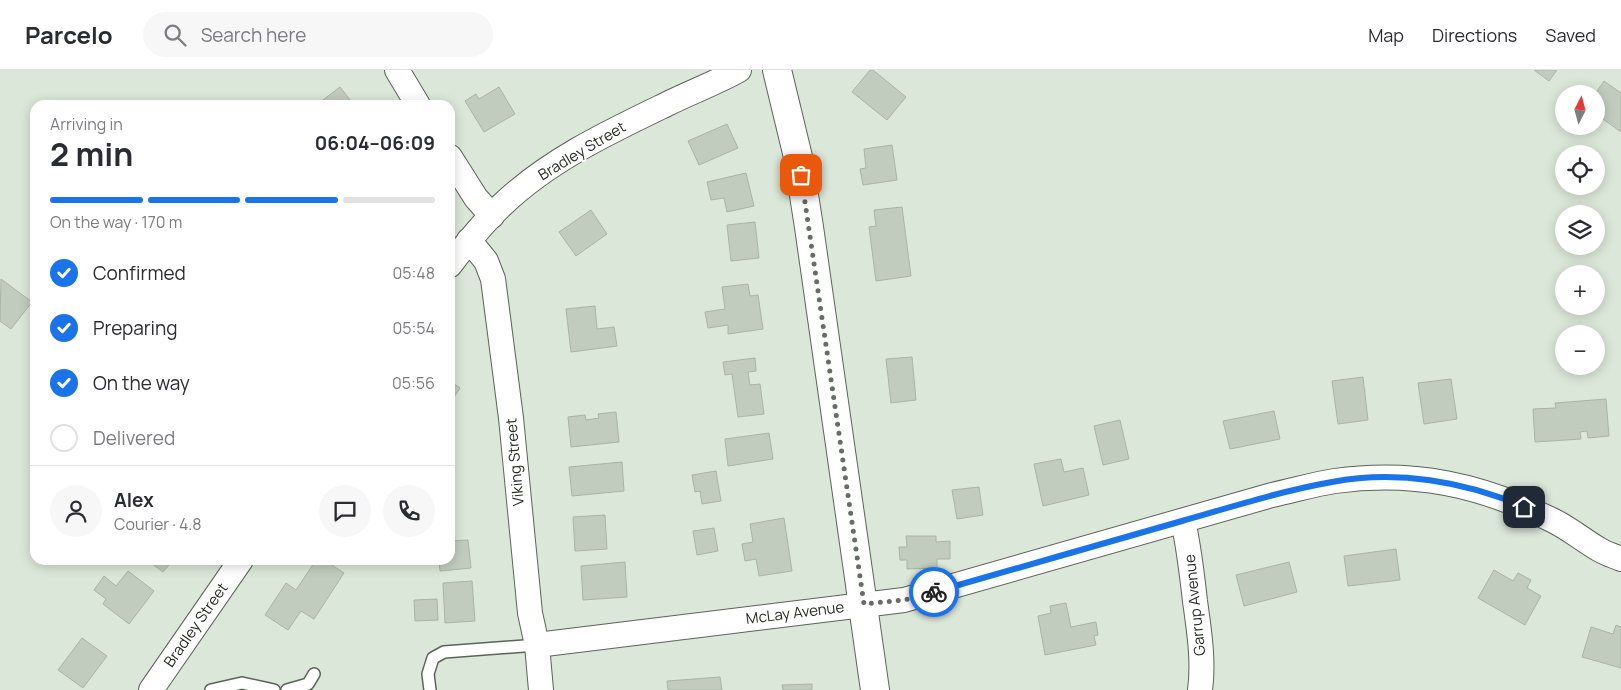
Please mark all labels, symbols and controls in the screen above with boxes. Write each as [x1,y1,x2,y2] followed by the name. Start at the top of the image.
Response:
[143,12,493,57] search box
[25,18,113,51] text: Parcelo
[161,21,189,49] icon: search
[201,22,306,48] text: Search here
[1368,23,1404,47] text: Map
[1432,23,1517,47] text: Directions
[1545,23,1596,47] text: Saved
[1555,85,1605,135] north arrow
[1555,85,1605,375] map controls
[50,113,123,135] text: Arriving in
[534,116,629,185] street label: Bradley Street
[315,130,435,156] text: 06:04–06:09
[50,132,133,176] text: 2 min
[1555,145,1605,195] button: locate
[780,154,822,196] pin
[787,161,815,189] icon: bag
[1555,205,1605,255] button: layers
[50,211,182,233] text: On the way · 170 m
[50,259,78,287] icon: check
[93,260,186,286] text: Confirmed
[392,262,435,284] text: 05:48
[1555,265,1605,315] button: +
[50,314,78,342] icon: check
[93,315,178,341] text: Preparing
[393,317,435,339] text: 05:54
[1555,325,1605,375] button: −
[50,369,78,397] icon: check
[93,370,190,396] text: On the way
[392,372,435,394] text: 05:56
[500,417,529,507] street label: Viking Street
[93,425,175,451] text: Delivered
[50,485,102,537] button: person
[319,485,371,537] button: chat
[383,485,435,537] button: phone
[1503,486,1545,528] pin
[114,487,154,513] text: Alex
[1510,493,1538,521] icon: home
[114,513,202,535] text: Courier · 4.8
[1179,553,1210,657] street label: Garrup Avenue
[909,567,959,617] courier
[159,578,232,671] street label: Bradley Street
[920,578,948,606] icon: bike
[745,596,845,629] street label: McLay Avenue

